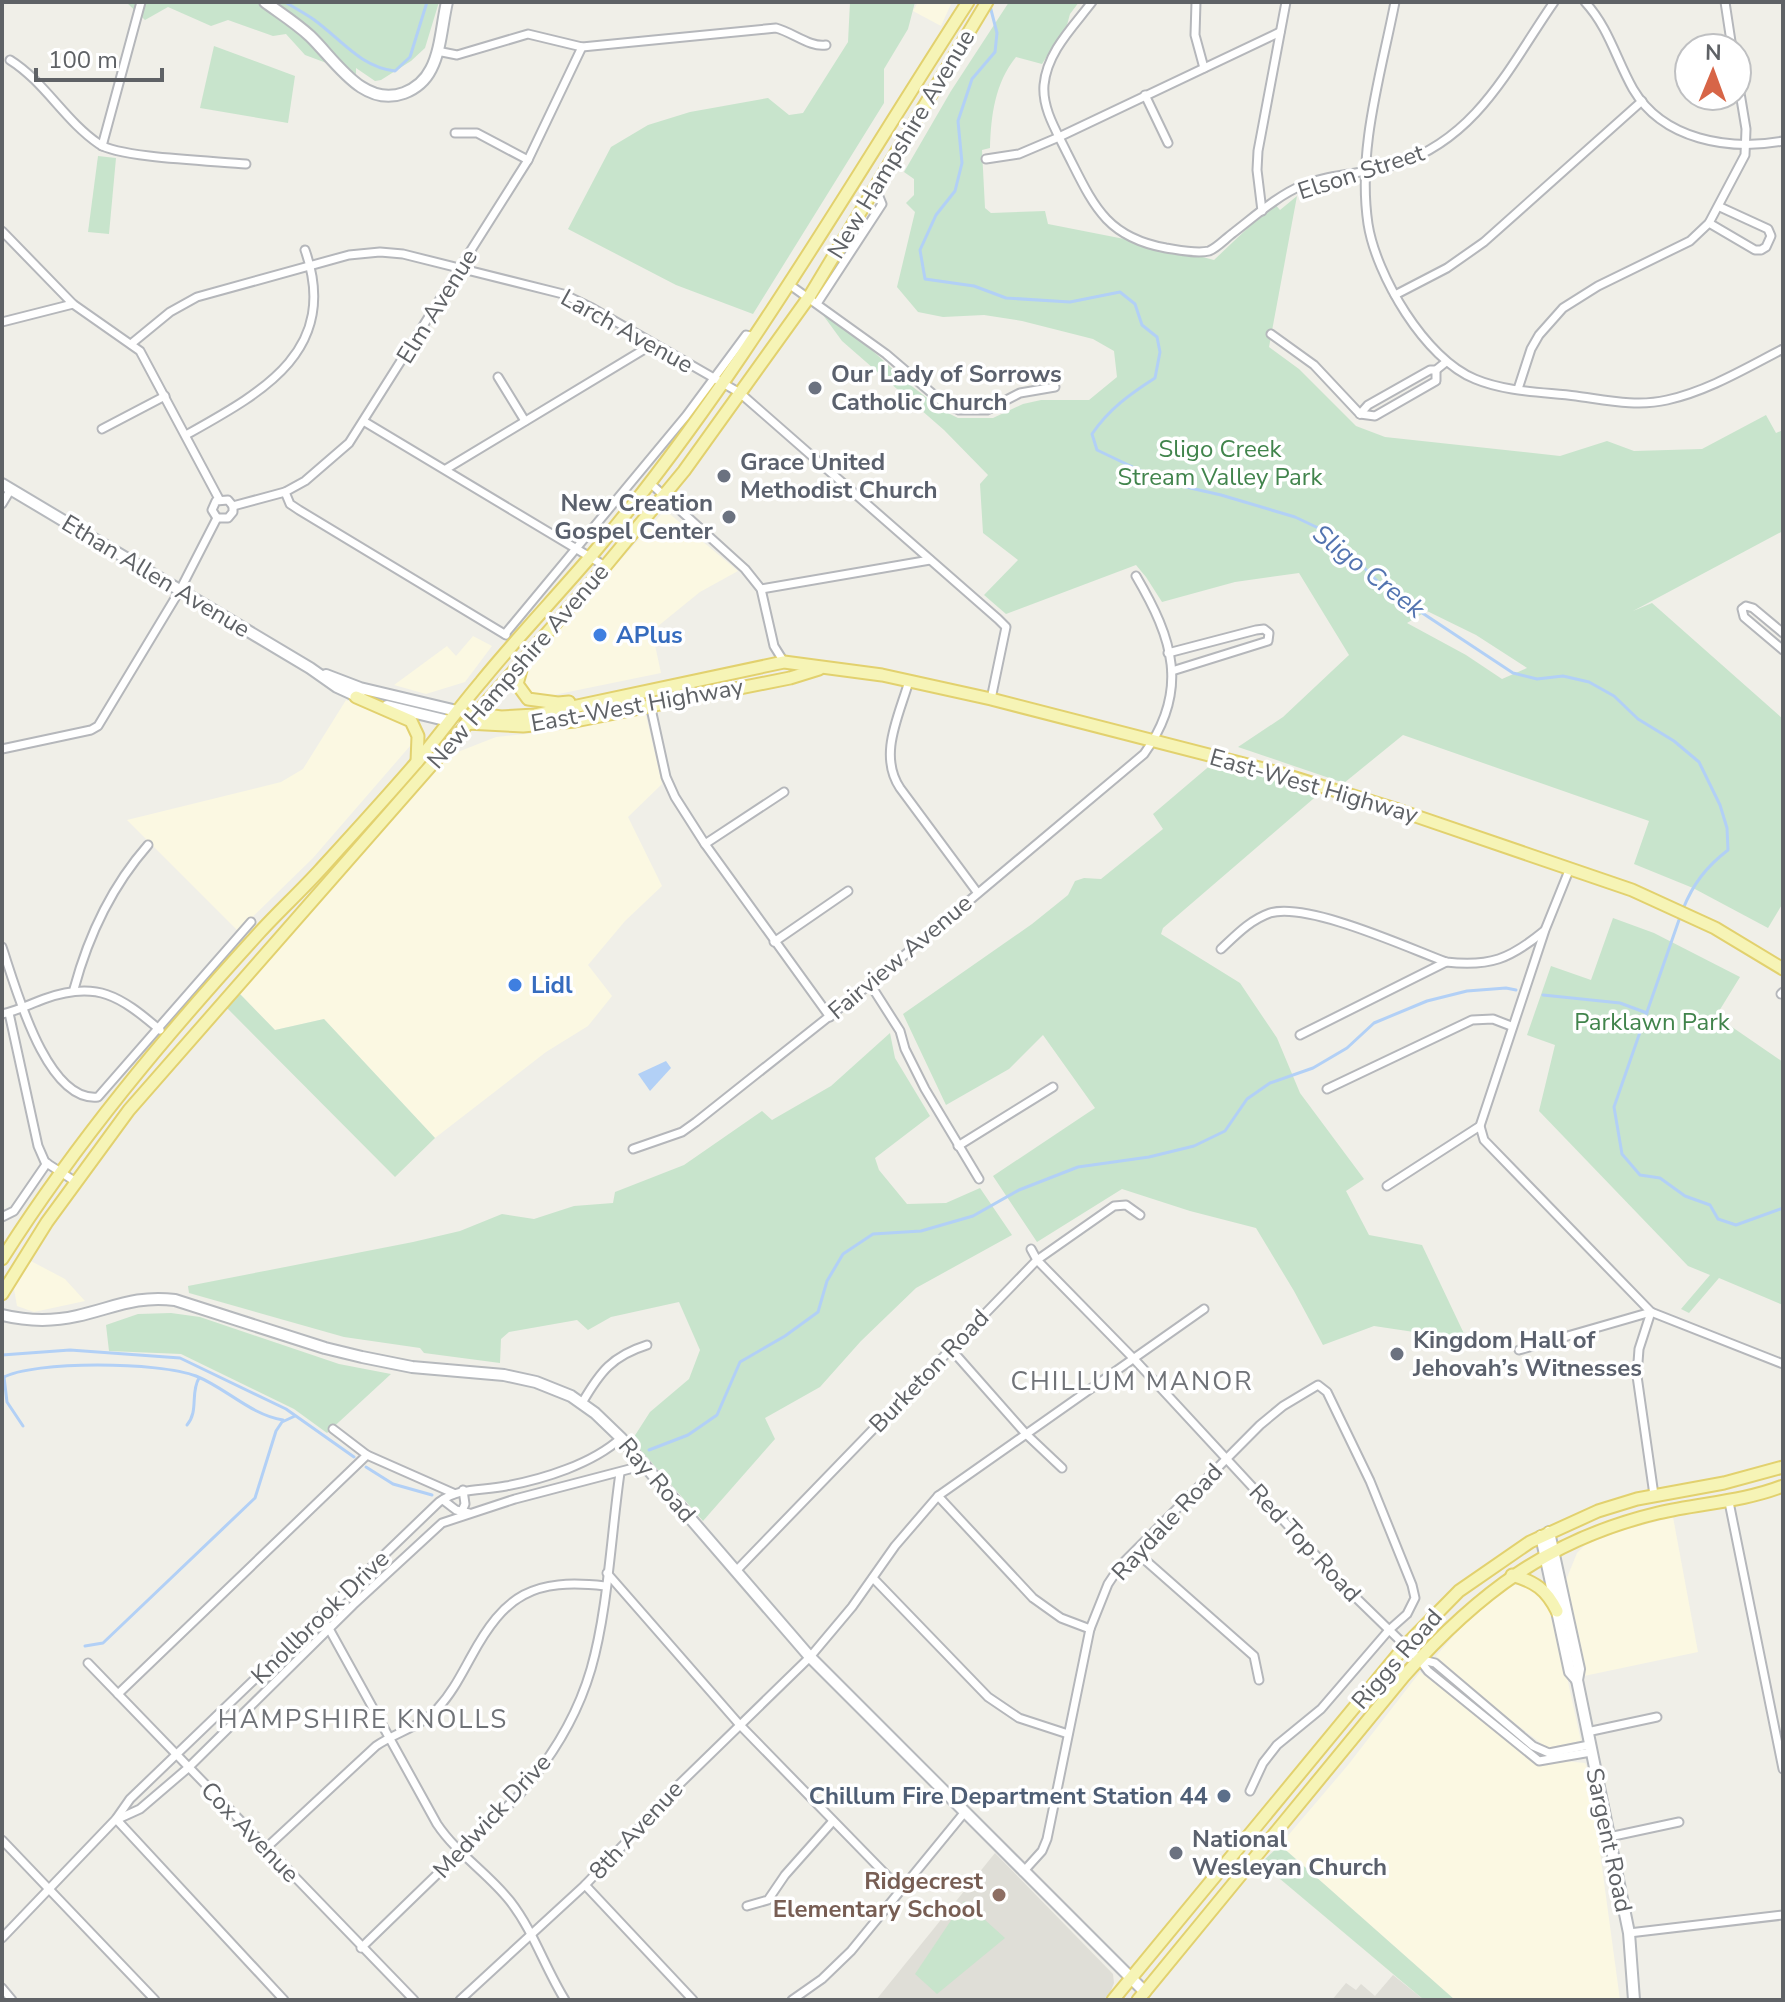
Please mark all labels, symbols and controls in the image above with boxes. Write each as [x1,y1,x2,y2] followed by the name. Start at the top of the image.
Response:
[820,23,982,265] street label: New Hampshire Avenue
[36,32,162,82] scale bar
[1673,32,1753,112] north arrow
[1705,38,1722,68] text: N
[48,44,118,76] text: 100 m
[1294,136,1429,207] street label: Elson Street
[389,243,485,369] street label: Elm Avenue
[555,281,699,381] street label: Larch Avenue
[831,358,1062,418] place label: Our Lady of Sorrows Catholic Church
[806,379,824,397] marker: Our Lady of Sorrows Catholic Church
[1118,433,1323,493] park label: Sligo Creek Stream Valley Park
[740,446,938,506] place label: Grace United Methodist Church
[715,467,733,485] marker: Grace United Methodist Church
[554,487,714,547] place label: New Creation Gospel Center
[56,507,256,645] street label: Ethan Allen Avenue
[720,508,738,526] marker: New Creation Gospel Center
[1305,517,1433,627] water label: Sligo Creek
[420,557,616,775] street label: New Hampshire Avenue
[616,619,683,651] place label: APlus
[591,626,609,644] marker: APlus
[528,670,746,739] street label: East-West Highway
[1206,741,1422,831] street label: East-West Highway
[821,887,979,1027] street label: Fairview Avenue
[531,969,573,1001] place label: Lidl
[506,976,524,994] marker: Lidl
[1574,1006,1731,1038] park label: Parklawn Park
[862,1302,996,1440] street label: Burketon Road
[1412,1324,1642,1384] place label: Kingdom Hall of Jehovah’s Witnesses
[1388,1345,1406,1363] marker: Kingdom Hall of Jehovah’s Witnesses
[1010,1364,1254,1399] district label: CHILLUM MANOR
[611,1431,703,1529] street label: Ray Road
[1104,1457,1230,1587] street label: Raydale Road
[1242,1477,1368,1609] street label: Red Top Road
[244,1543,396,1691] street label: Knollbrook Drive
[1344,1602,1450,1716] street label: Riggs Road
[218,1702,508,1737] district label: HAMPSHIRE KNOLLS
[426,1747,558,1885] street label: Medwick Drive
[1578,1765,1640,1915] street label: Sargent Road
[582,1774,690,1886] street label: 8th Avenue
[194,1775,306,1889] street label: Cox Avenue
[809,1780,1208,1812] place label: Chillum Fire Department Station 44
[1215,1787,1233,1805] marker: Chillum Fire Department Station 44
[1192,1823,1387,1883] place label: National Wesleyan Church
[1167,1844,1185,1862] marker: National Wesleyan Church
[773,1865,984,1925] place label: Ridgecrest Elementary School
[990,1886,1008,1904] marker: Ridgecrest Elementary School

